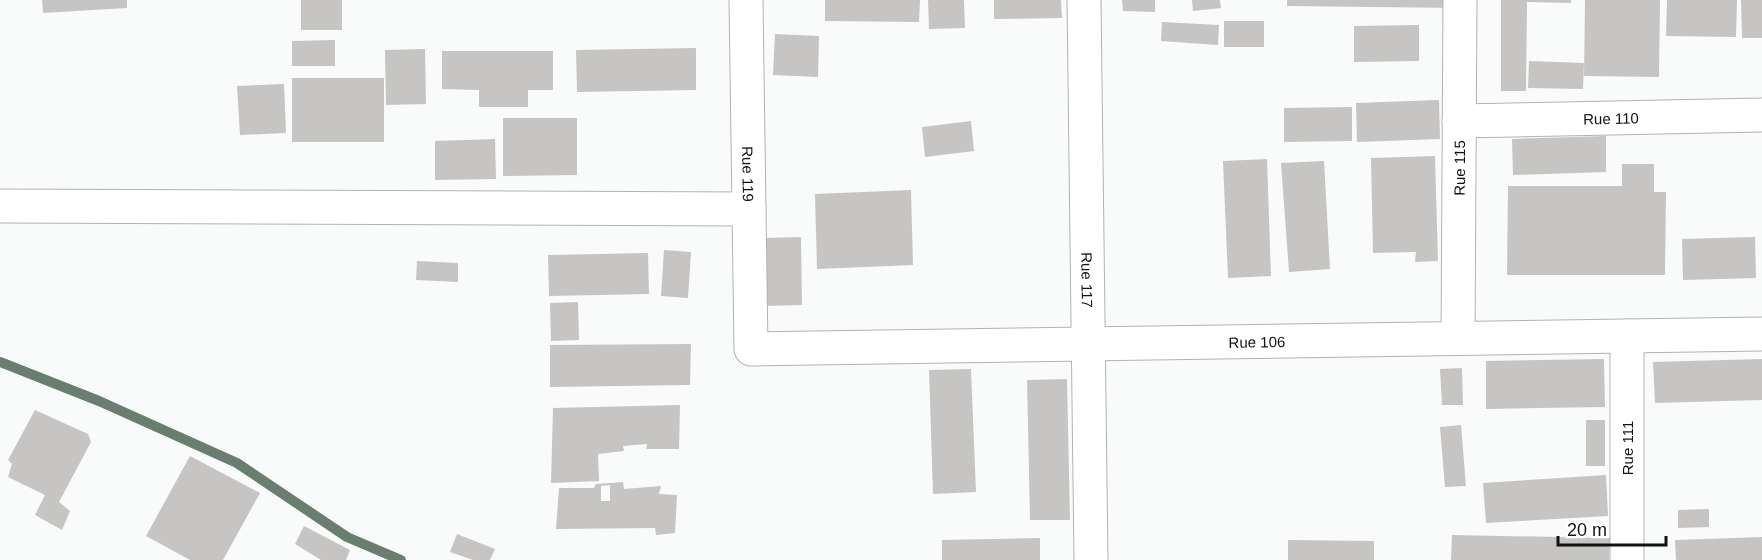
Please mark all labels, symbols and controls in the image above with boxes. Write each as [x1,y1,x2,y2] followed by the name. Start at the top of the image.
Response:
[1583,109,1639,127] street label: Rue 110
[1450,140,1468,196] street label: Rue 115
[740,146,757,202] street label: Rue 119
[1079,252,1096,308] street label: Rue 117
[1228,333,1285,350] street label: Rue 106
[1619,421,1636,475] street label: Rue 111
[1558,509,1666,547] scale bar
[1567,520,1607,540] text: 20 m

